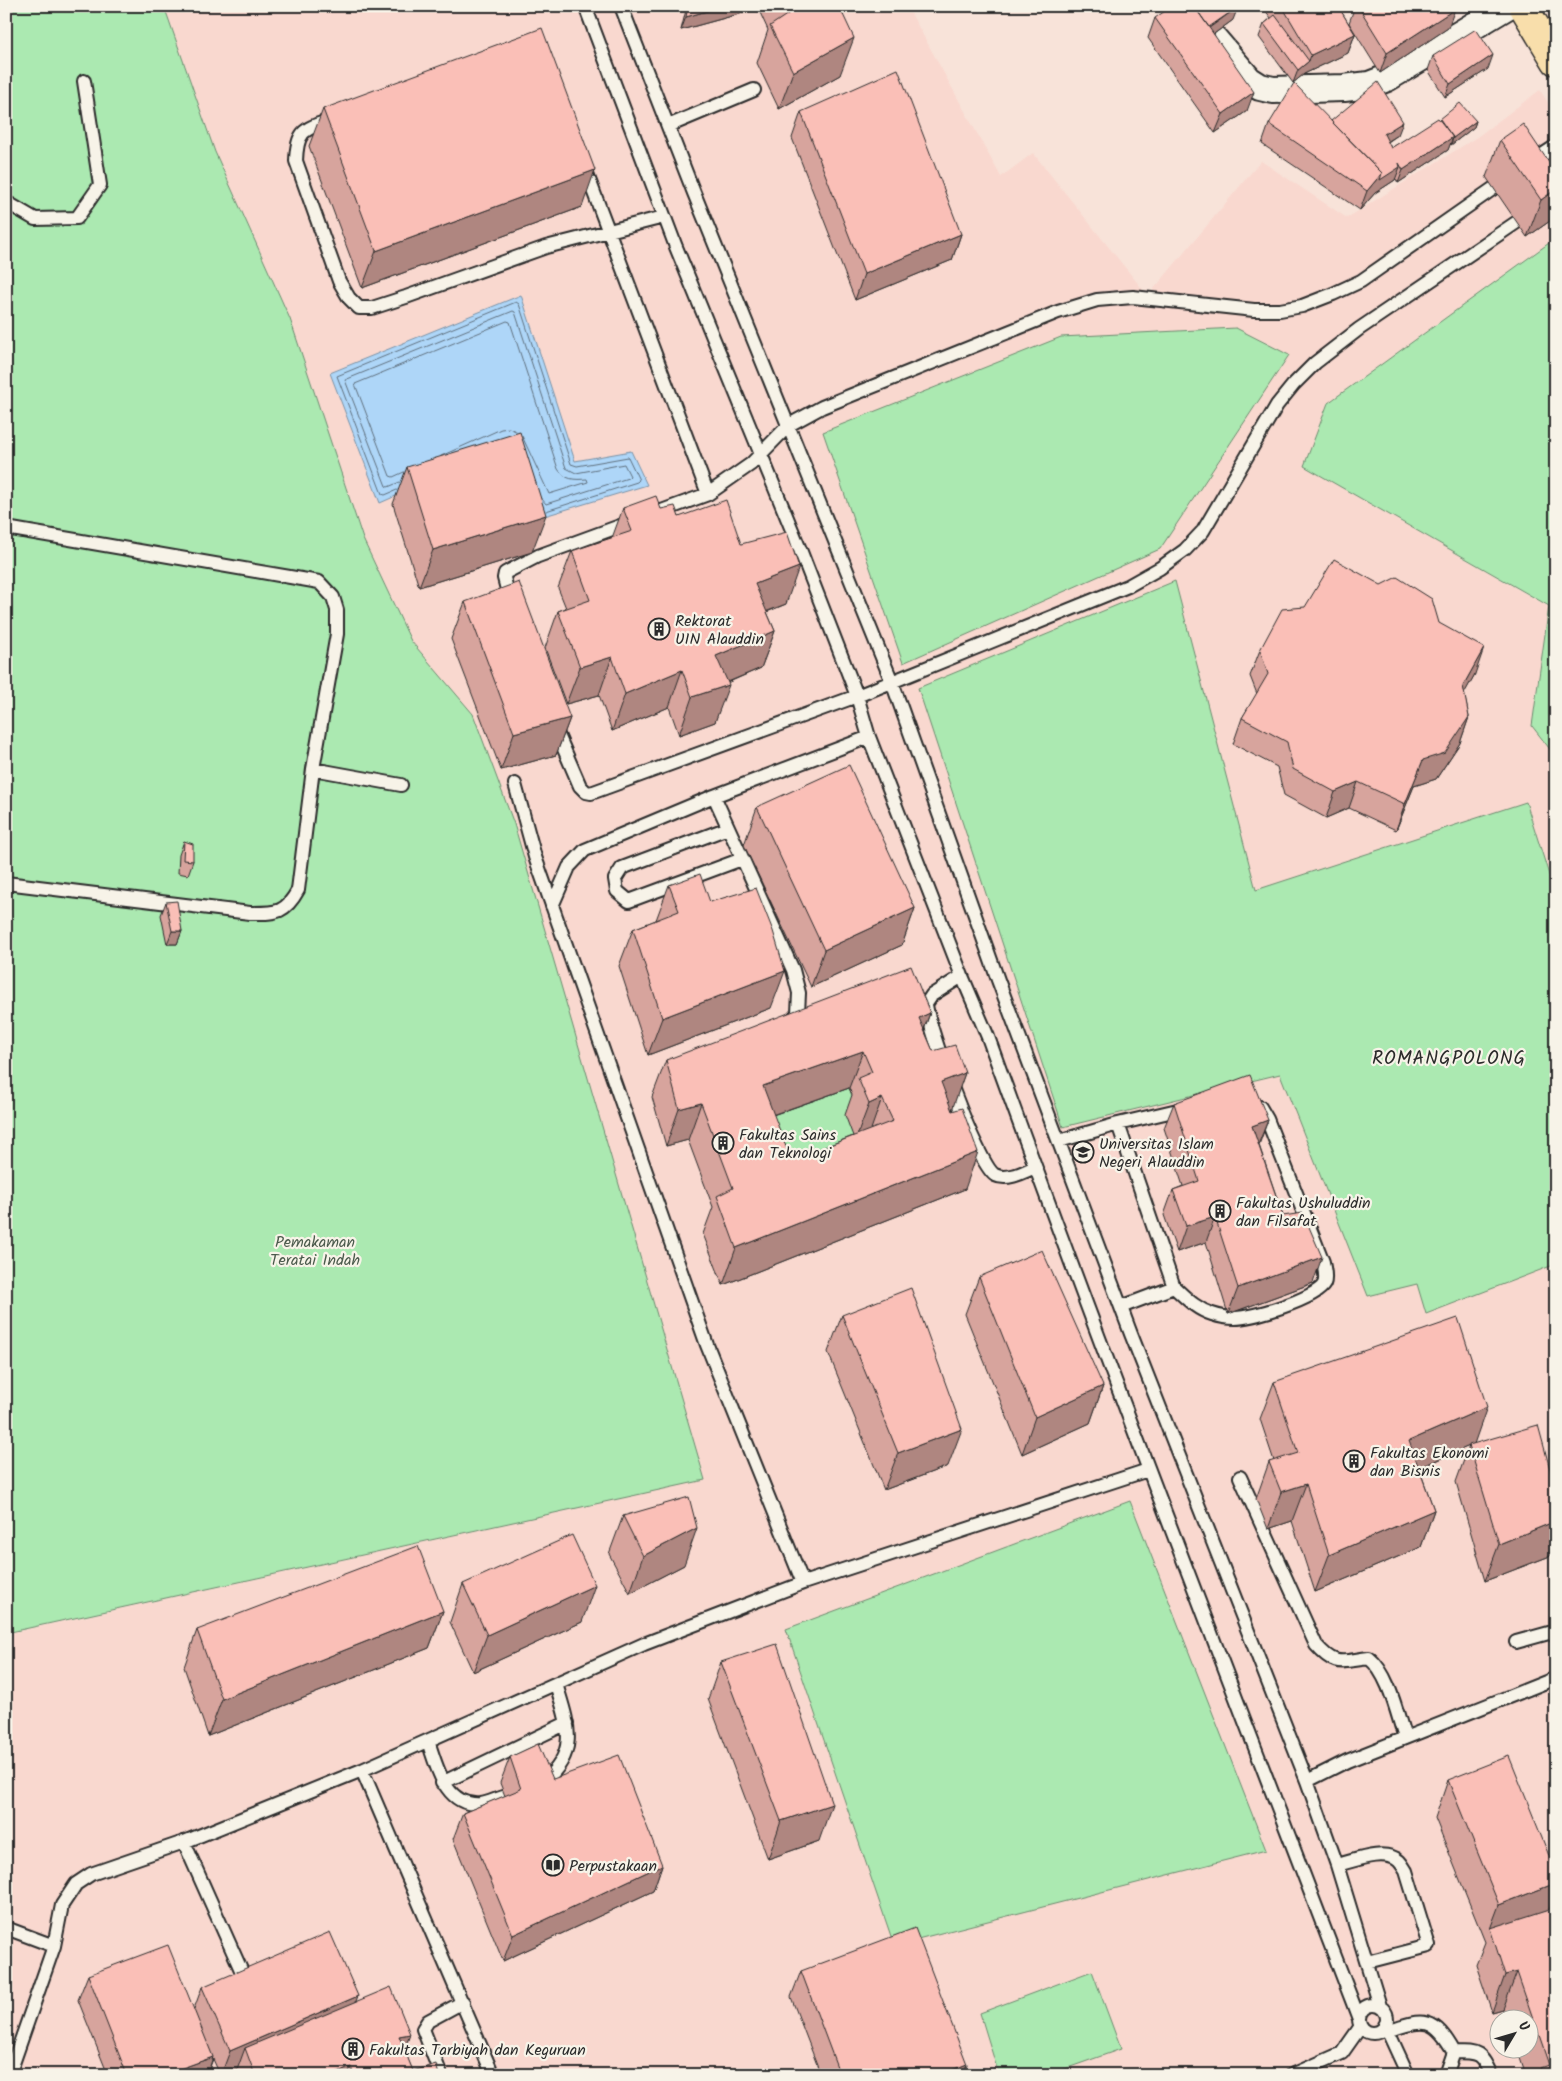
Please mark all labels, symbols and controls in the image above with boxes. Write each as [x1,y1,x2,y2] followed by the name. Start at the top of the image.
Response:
[675,609,764,652] place label: Rektorat UIN Alauddin
[647,617,671,641] building icon: Rektorat UIN Alauddin
[1372,1044,1526,1074] district label: ROMANGPOLONG
[739,1123,836,1166] place label: Fakultas Sains dan Teknologi
[711,1131,735,1155] building icon: Fakultas Sains dan Teknologi
[1099,1132,1214,1175] place label: Universitas Islam Negeri Alauddin
[1071,1140,1095,1164] school or university icon: Universitas Islam Negeri Alauddin
[1236,1191,1371,1234] place label: Fakultas Ushuluddin dan Filsafat
[1208,1199,1232,1223] building icon: Fakultas Ushuluddin dan Filsafat
[270,1230,360,1273] park label: Pemakaman Teratai Indah
[1370,1441,1490,1484] place label: Fakultas Ekonomi dan Bisnis
[1342,1449,1366,1473] building icon: Fakultas Ekonomi dan Bisnis
[541,1853,565,1877] library icon: Perpustakaan
[569,1854,657,1879] place label: Perpustakaan
[1490,2008,1540,2058] north arrow
[1512,2017,1535,2037] text: U
[341,2037,365,2061] building icon: Fakultas Tarbiyah dan Keguruan
[369,2038,586,2063] place label: Fakultas Tarbiyah dan Keguruan

